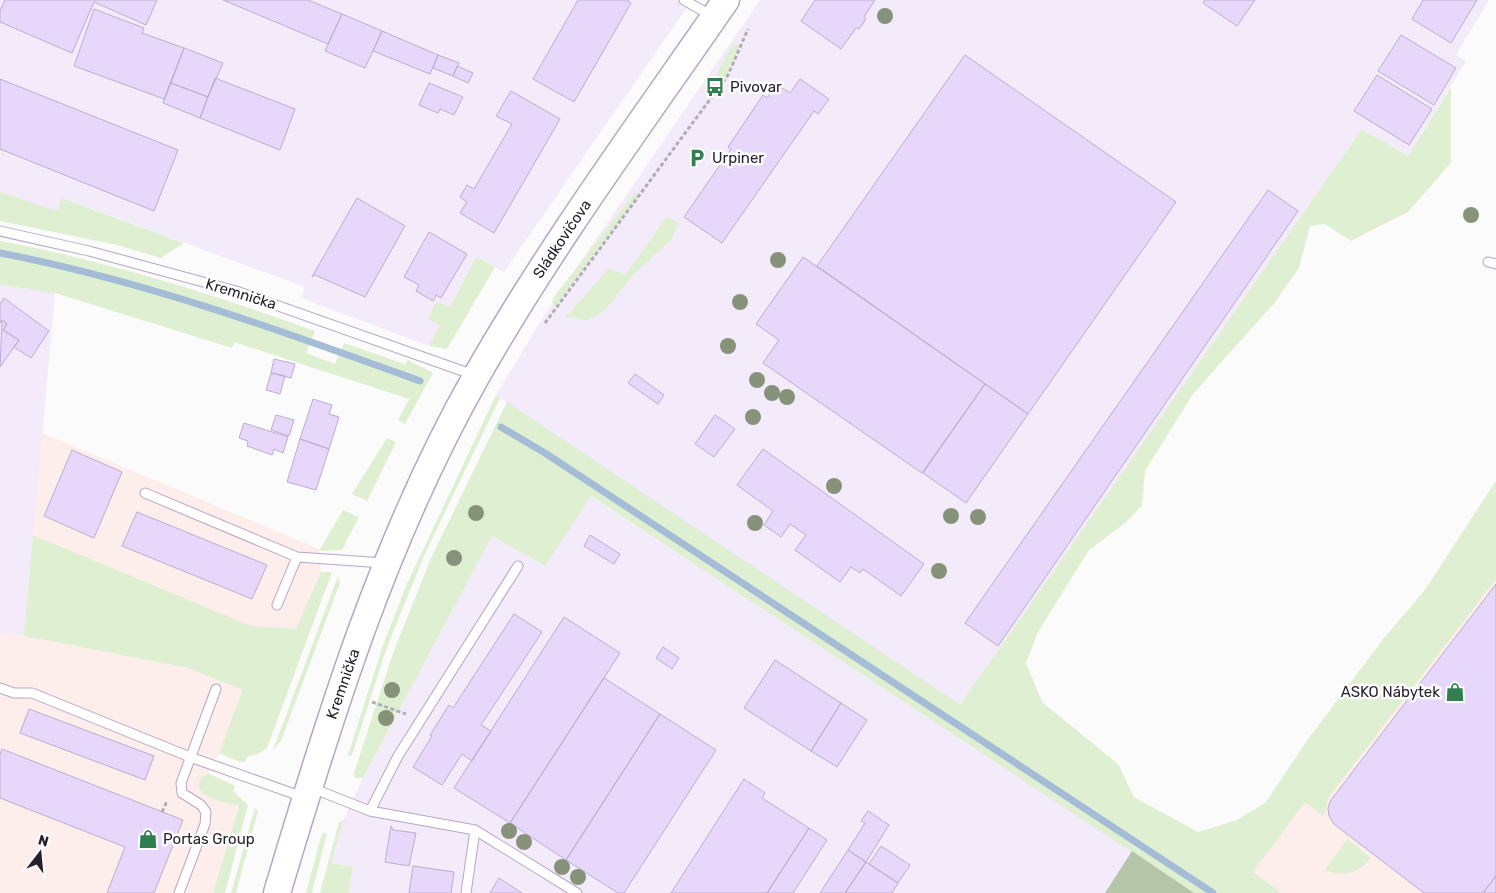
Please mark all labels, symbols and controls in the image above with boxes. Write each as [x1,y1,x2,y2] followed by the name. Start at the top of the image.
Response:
[704,76,726,98] bus stop icon: Pivovar
[730,78,782,96] place label: Pivovar
[686,147,708,169] parking icon: Urpiner
[712,149,764,167] place label: Urpiner
[529,196,595,282] street label: Sládkovičova
[203,275,279,313] street label: Kremnička
[323,646,363,722] street label: Kremnička
[1444,681,1466,703] shop icon: ASKO Nábytek
[1341,683,1440,701] place label: ASKO Nábytek
[15,828,65,878] north arrow
[137,828,159,850] shop icon: Portas Group
[163,830,255,848] place label: Portas Group
[36,831,51,851] text: N

